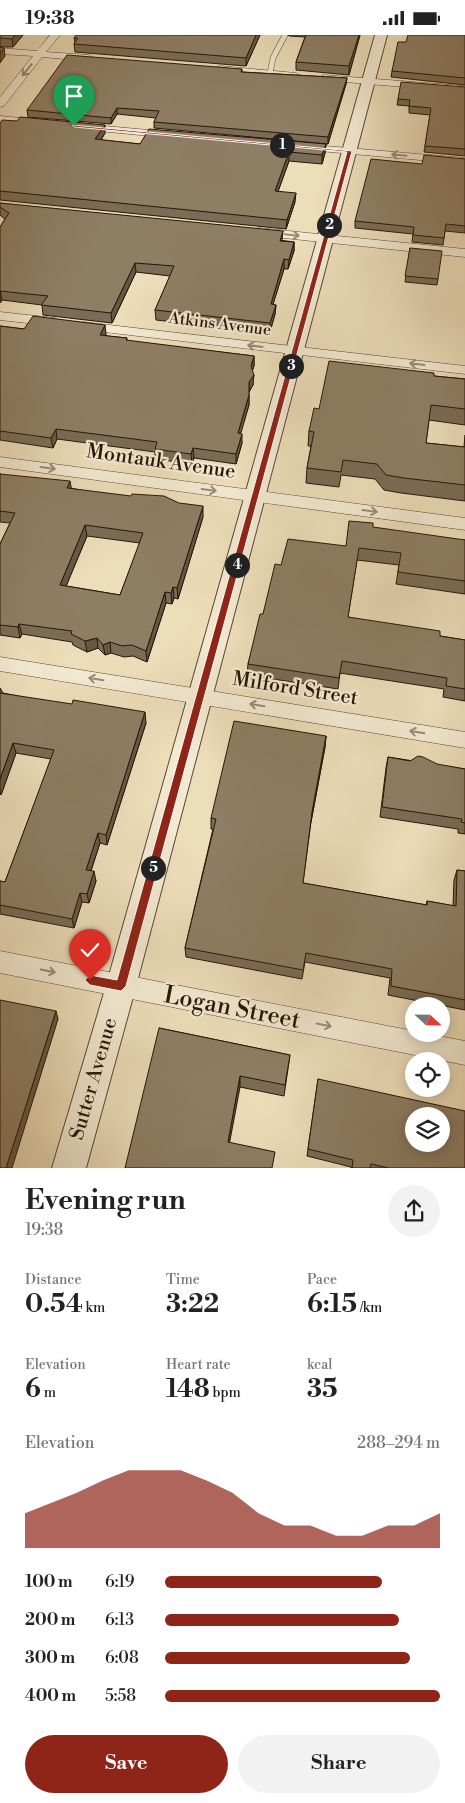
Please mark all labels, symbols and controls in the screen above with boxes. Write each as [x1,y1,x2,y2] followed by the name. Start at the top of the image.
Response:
[25,6,75,30] text: 19:38
[22,63,33,76] one-way arrow
[53,75,95,126] pin
[60,82,88,110] icon: arrive
[270,133,294,157] pin: 1
[279,136,286,154] text: 1
[391,151,407,160] one-way arrow
[316,213,342,237] pin: 2
[325,216,334,234] text: 2
[284,231,300,240] one-way arrow
[167,308,272,340] street label: Atkins Avenue
[247,341,263,351] one-way arrow
[278,353,304,379] pin: 3
[287,357,296,375] text: 3
[409,359,425,369] one-way arrow
[85,439,237,485] street label: Montauk Avenue
[40,463,56,473] one-way arrow
[201,485,217,495] one-way arrow
[362,506,378,516] one-way arrow
[224,553,250,577] pin: 4
[233,556,242,574] text: 4
[231,667,359,711] street label: Milford Street
[89,674,105,684] one-way arrow
[249,700,265,710] one-way arrow
[409,726,425,736] one-way arrow
[140,855,166,881] pin: 5
[149,859,158,877] text: 5
[69,929,111,980] pin
[76,936,104,964] icon: check
[39,967,55,977] one-way arrow
[161,980,303,1036] street label: Logan Street
[405,997,450,1043] north arrow
[405,997,450,1152] map controls
[65,1015,123,1143] street label: Sutter Avenue
[315,1021,331,1031] one-way arrow
[405,1052,450,1097] button: locate
[405,1107,450,1152] button: layers
[25,1183,186,1218] text: Evening run
[388,1185,440,1237] button: share
[25,1220,63,1240] text: 19:38
[25,1271,82,1289] text: Distance
[166,1271,200,1289] text: Time
[307,1271,337,1289] text: Pace
[25,1289,83,1320] text: 0.54
[166,1289,219,1320] text: 3:22
[307,1289,357,1320] text: 6:15
[83,1299,105,1317] text: km
[357,1299,382,1317] text: /km
[25,1356,86,1374] text: Elevation
[166,1356,231,1374] text: Heart rate
[307,1356,332,1374] text: kcal
[25,1374,41,1405] text: 6
[166,1374,210,1405] text: 148
[307,1374,338,1405] text: 35
[41,1384,56,1402] text: m
[210,1384,241,1402] text: bpm
[25,1433,94,1453] text: Elevation
[357,1433,440,1453] text: 288–294 m
[25,1572,73,1592] text: 100 m
[105,1572,134,1592] text: 6:19
[25,1610,75,1630] text: 200 m
[105,1610,134,1630] text: 6:13
[25,1648,75,1668] text: 300 m
[105,1648,139,1668] text: 6:08
[25,1686,76,1706] text: 400 m
[105,1686,136,1706] text: 5:58
[25,1735,228,1793] button: Save
[238,1735,440,1793] button: Share

